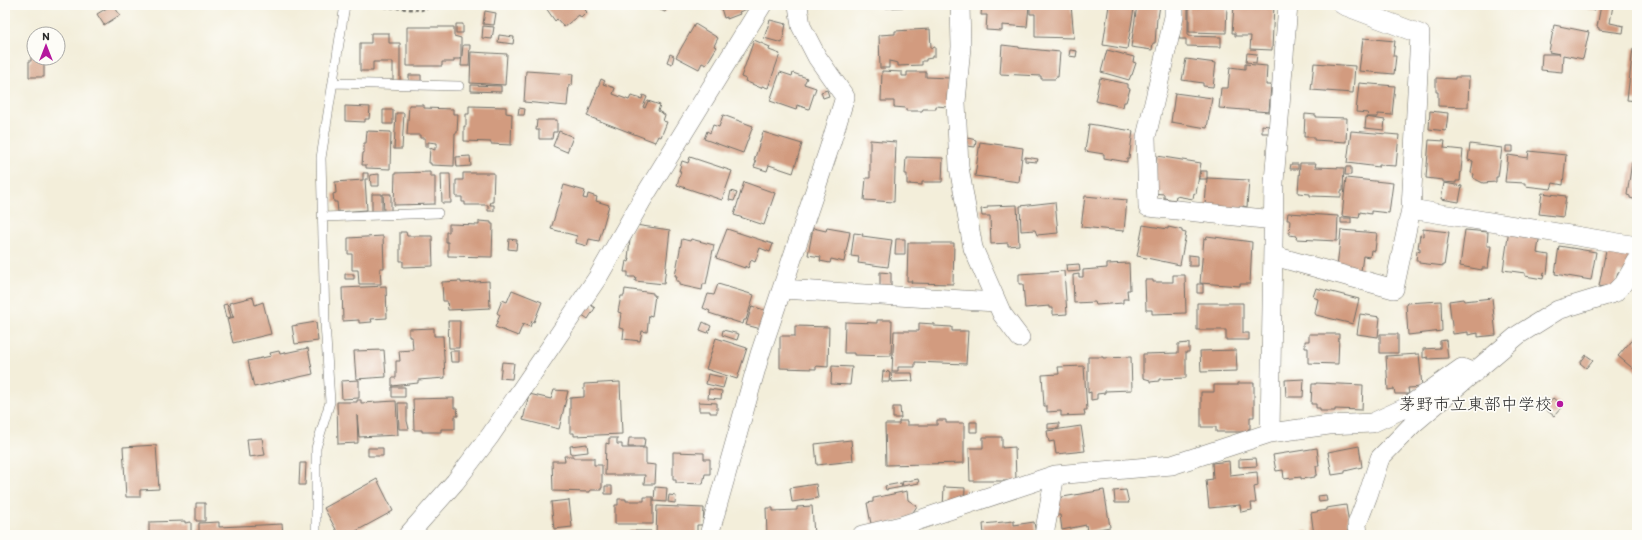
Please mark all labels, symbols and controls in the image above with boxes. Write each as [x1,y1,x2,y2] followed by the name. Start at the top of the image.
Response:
[26,26,66,66] north arrow
[42,30,50,43] text: N
[1399,394,1552,414] place label: 茅野市立東部中学校
[1555,399,1565,409] marker: 茅野市立東部中学校

